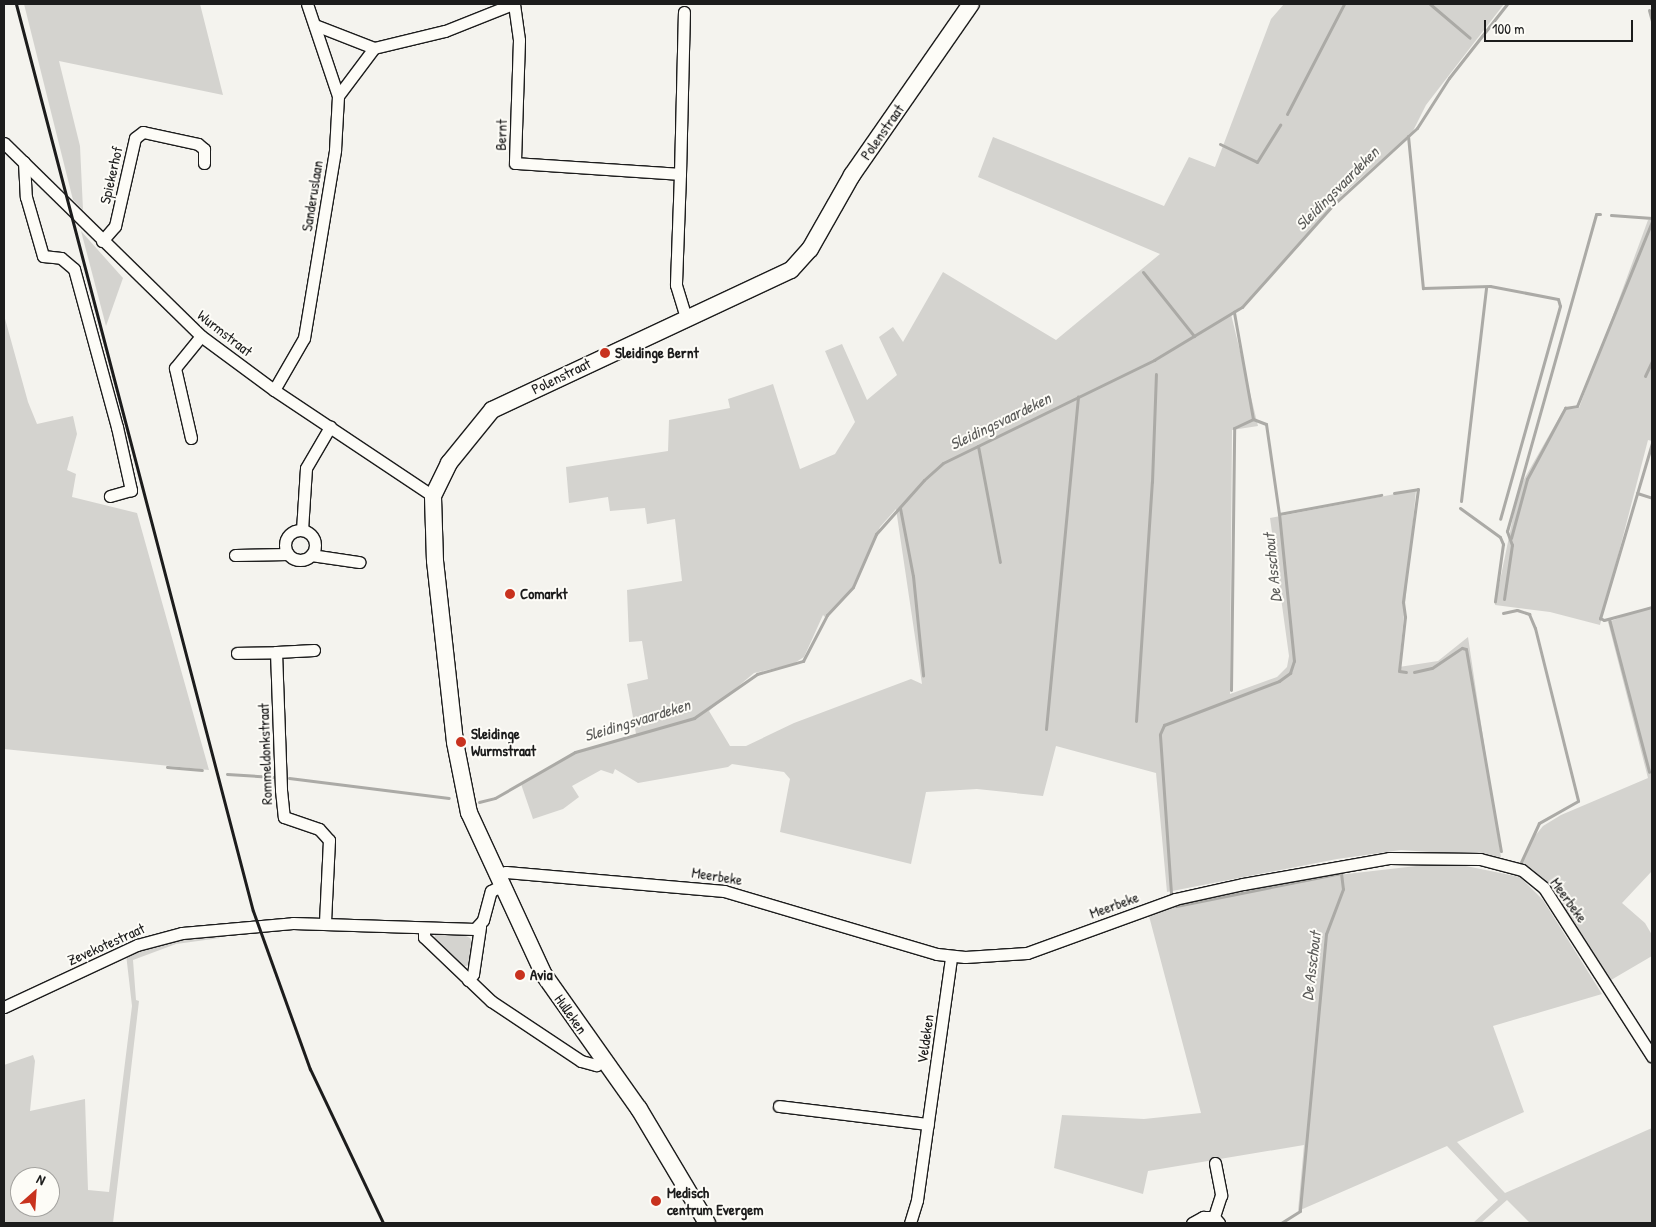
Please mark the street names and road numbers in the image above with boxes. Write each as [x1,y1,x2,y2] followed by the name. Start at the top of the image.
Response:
[856,101,908,163] street label: Polenstraat
[491,119,511,151] street label: Bernt
[96,145,126,205] street label: Spiekerhof
[298,159,326,233] street label: Sanderuslaan
[194,306,256,360] street label: Wurmstraat
[528,354,594,398] street label: Polenstraat
[254,703,276,805] street label: Rommeldonkstraat
[690,863,744,889] street label: Meerbeke
[1547,874,1591,926] street label: Meerbeke
[1087,888,1141,922] street label: Meerbeke
[65,919,147,969] street label: Zevekotestraat
[551,991,591,1037] street label: Hulleken
[913,1013,937,1065] street label: Veldeken

